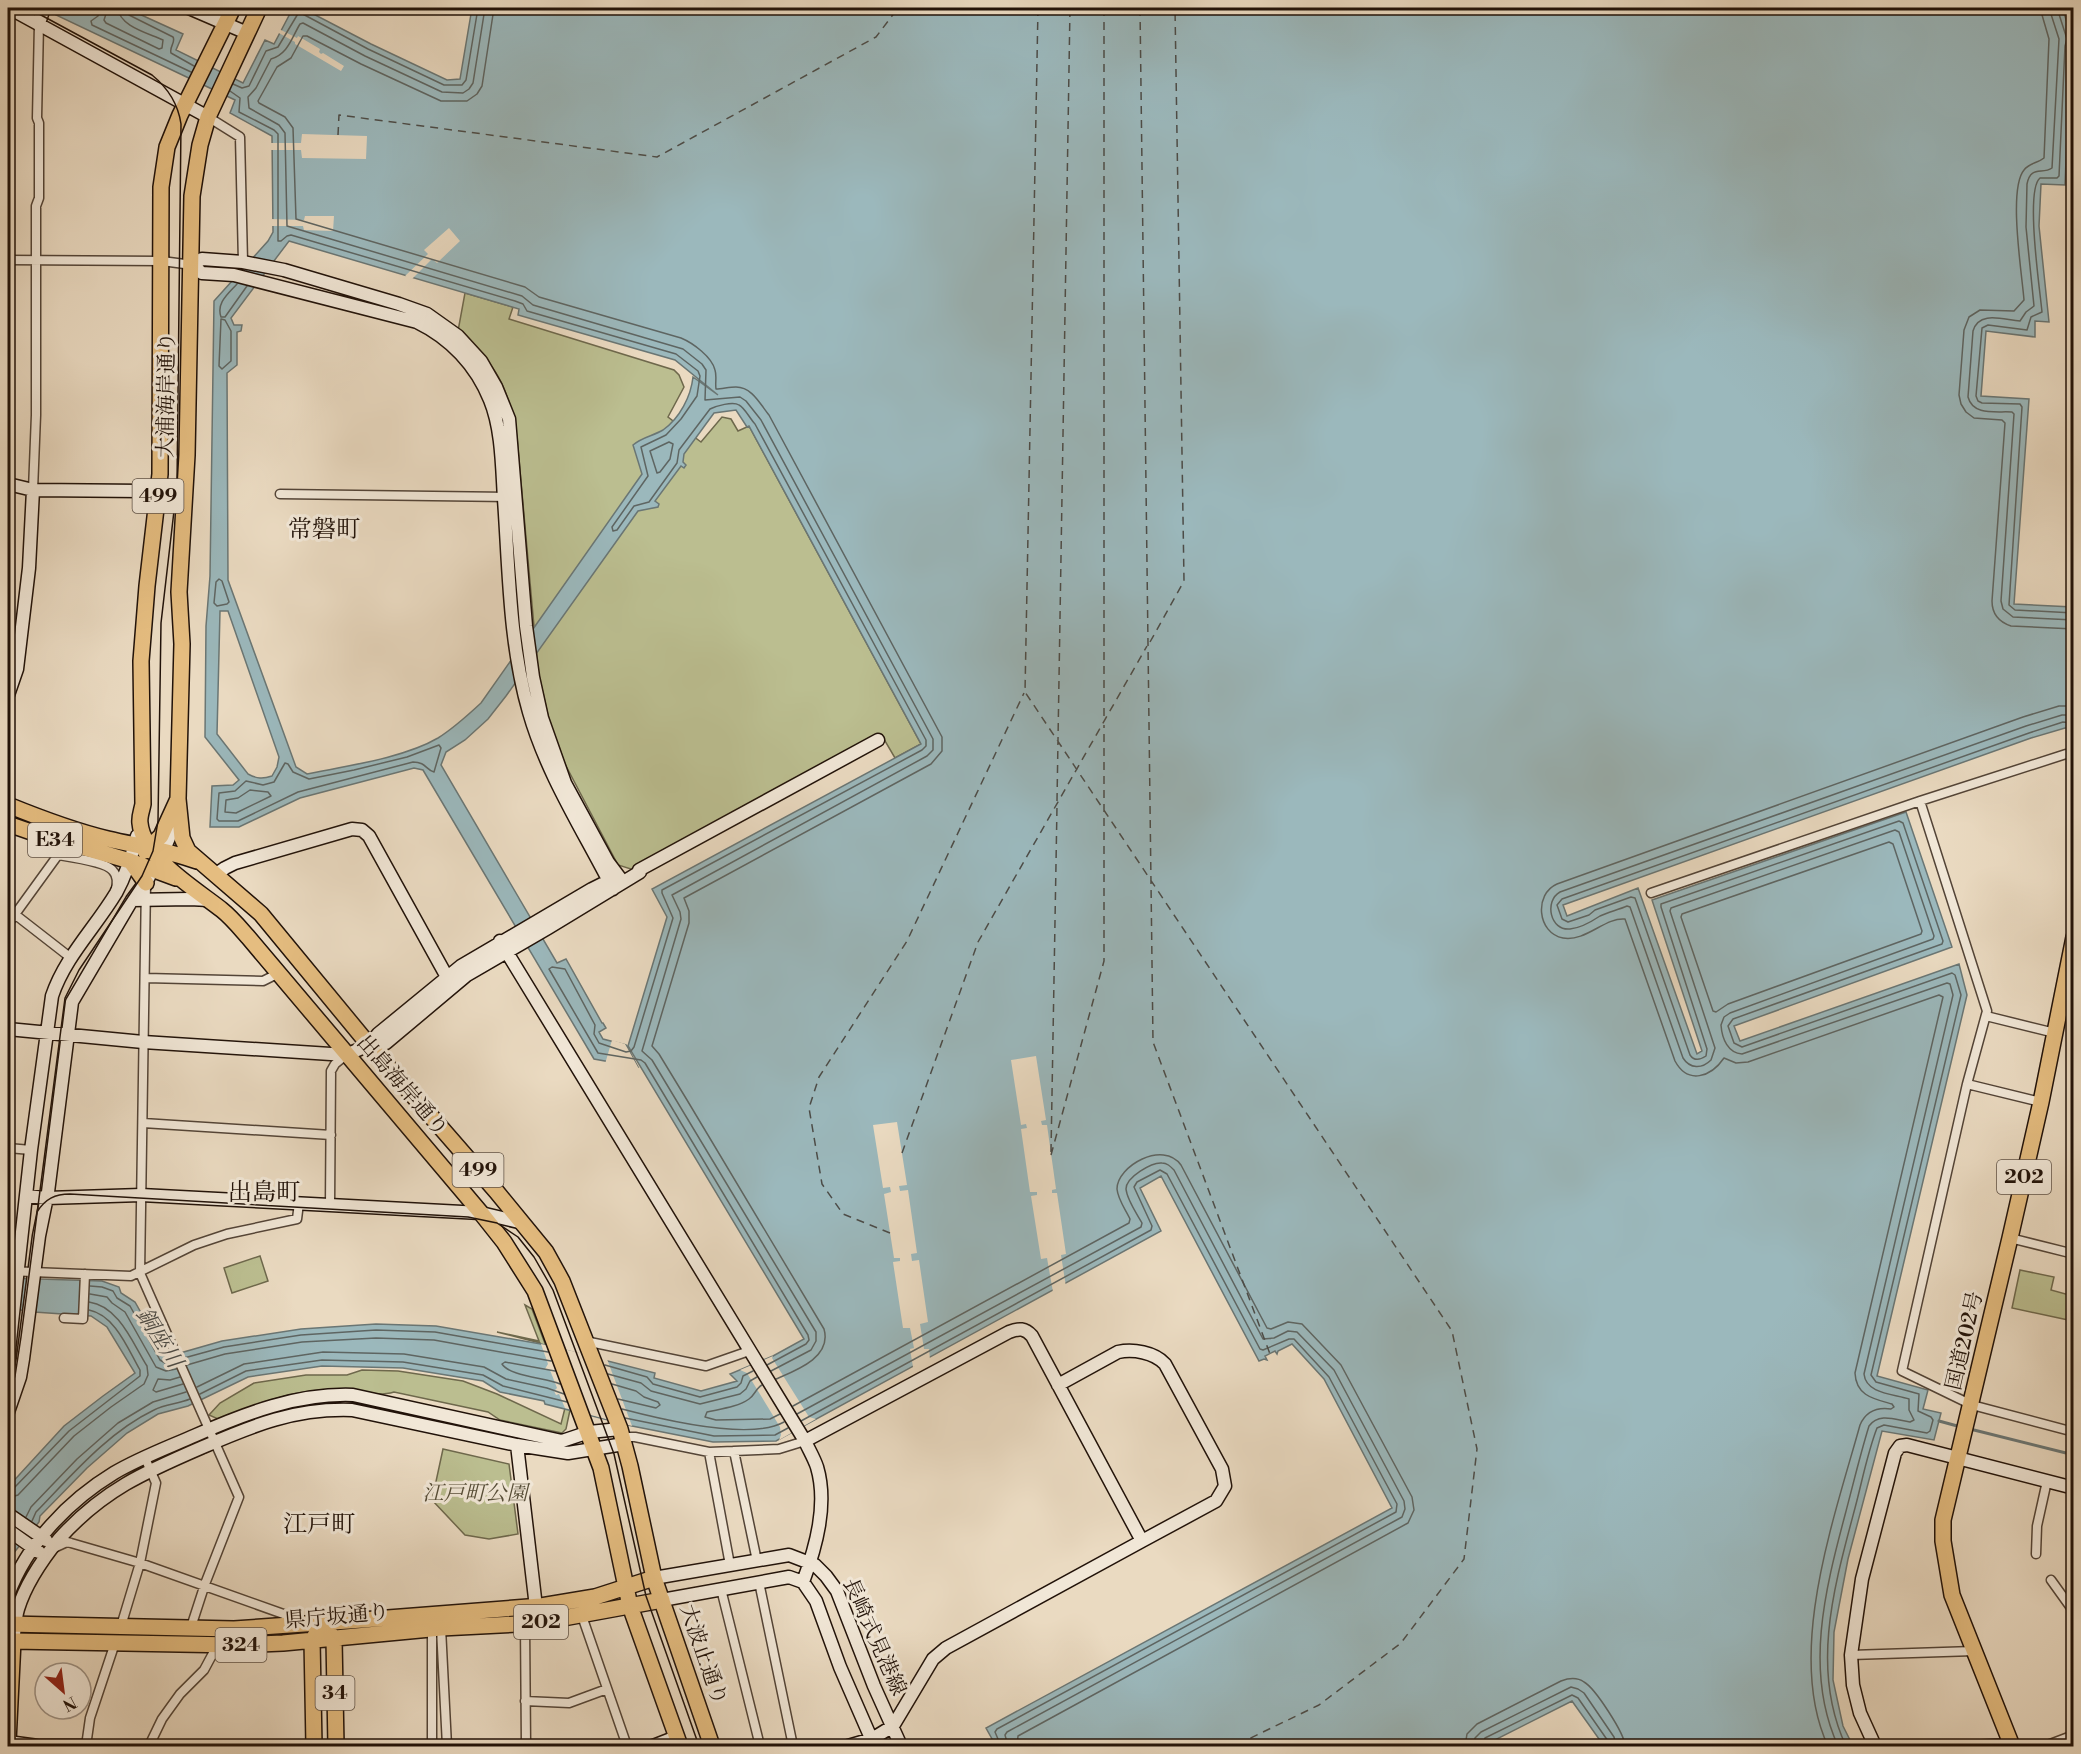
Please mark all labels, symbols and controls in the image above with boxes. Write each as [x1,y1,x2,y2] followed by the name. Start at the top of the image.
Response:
[153,332,181,458] street label: 大浦海岸通り
[132,479,184,513] road number: 499
[288,515,360,545] district label: 常磐町
[28,823,82,857] road number: E34
[351,1030,453,1142] street label: 出島海岸通り
[452,1153,504,1187] road number: 499
[1997,1160,2051,1194] road number: 202
[228,1178,300,1208] district label: 出島町
[1941,1289,1989,1393] street label: 国道202号
[130,1303,189,1375] water label: 銅座川
[423,1481,530,1507] park label: 江戸町公園
[283,1510,355,1540] district label: 江戸町
[836,1574,912,1700] street label: 長崎式見港線
[284,1599,390,1635] street label: 県庁坂通り
[674,1601,732,1709] street label: 大波止通り
[514,1605,568,1639] road number: 202
[216,1628,266,1662] road number: 324
[33,1661,93,1721] north arrow
[316,1676,354,1710] road number: 34
[59,1692,80,1715] text: N

